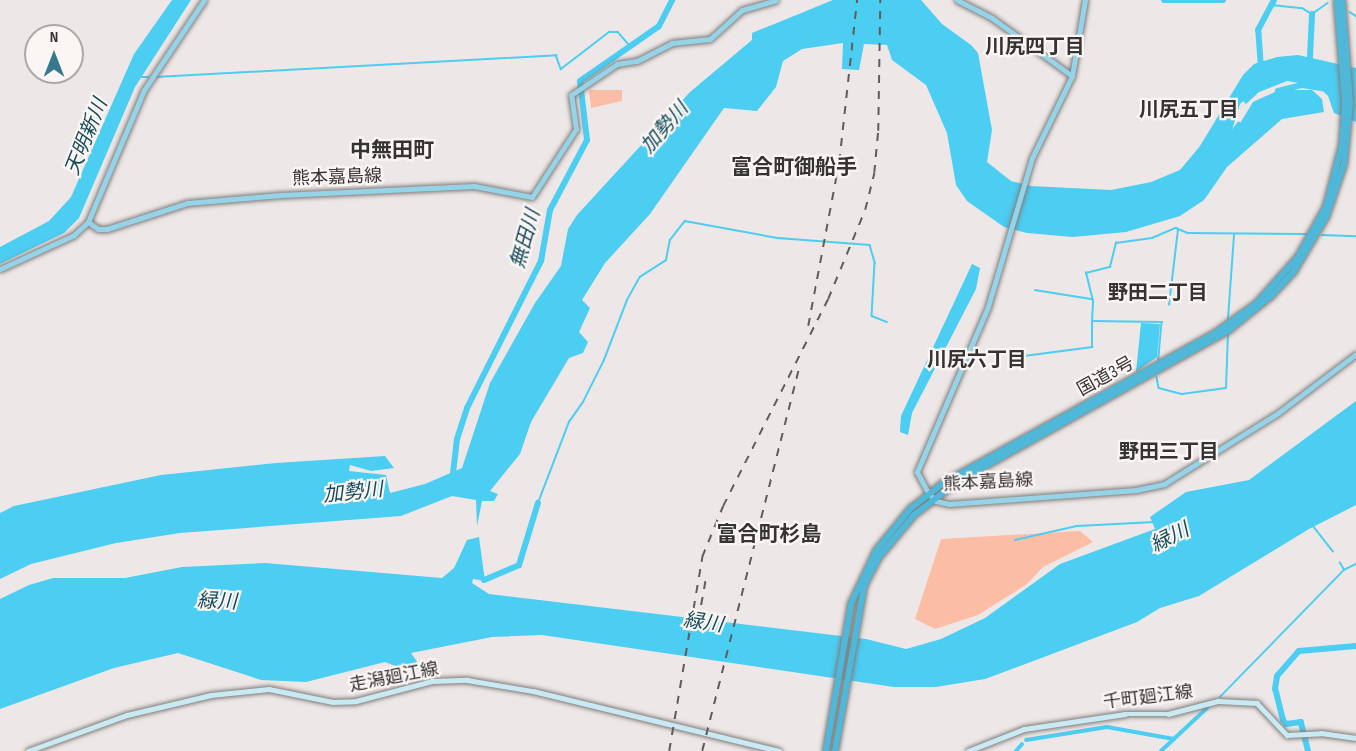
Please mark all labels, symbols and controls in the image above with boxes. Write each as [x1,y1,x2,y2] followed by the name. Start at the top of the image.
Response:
[24,24,84,84] north arrow
[50,28,58,47] text: N
[985,35,1085,59] district label: 川尻四丁目
[61,95,113,179] water label: 天明新川
[636,97,694,159] water label: 加勢川
[1139,98,1239,122] district label: 川尻五丁目
[350,138,434,164] district label: 中無田町
[731,155,857,181] district label: 富合町御船手
[292,166,382,190] street label: 熊本嘉島線
[506,207,546,271] water label: 無田川
[1108,281,1208,305] district label: 野田二丁目
[927,348,1027,372] district label: 川尻六丁目
[1074,353,1138,401] street label: 国道3号
[1119,440,1219,464] district label: 野田三丁目
[942,470,1034,496] street label: 熊本嘉島線
[322,478,384,508] water label: 加勢川
[1147,518,1193,558] water label: 緑川
[717,522,821,548] district label: 富合町杉島
[197,589,237,615] water label: 緑川
[682,608,724,638] water label: 緑川
[348,659,440,697] street label: 走潟廻江線
[1102,682,1194,714] street label: 千町廻江線

